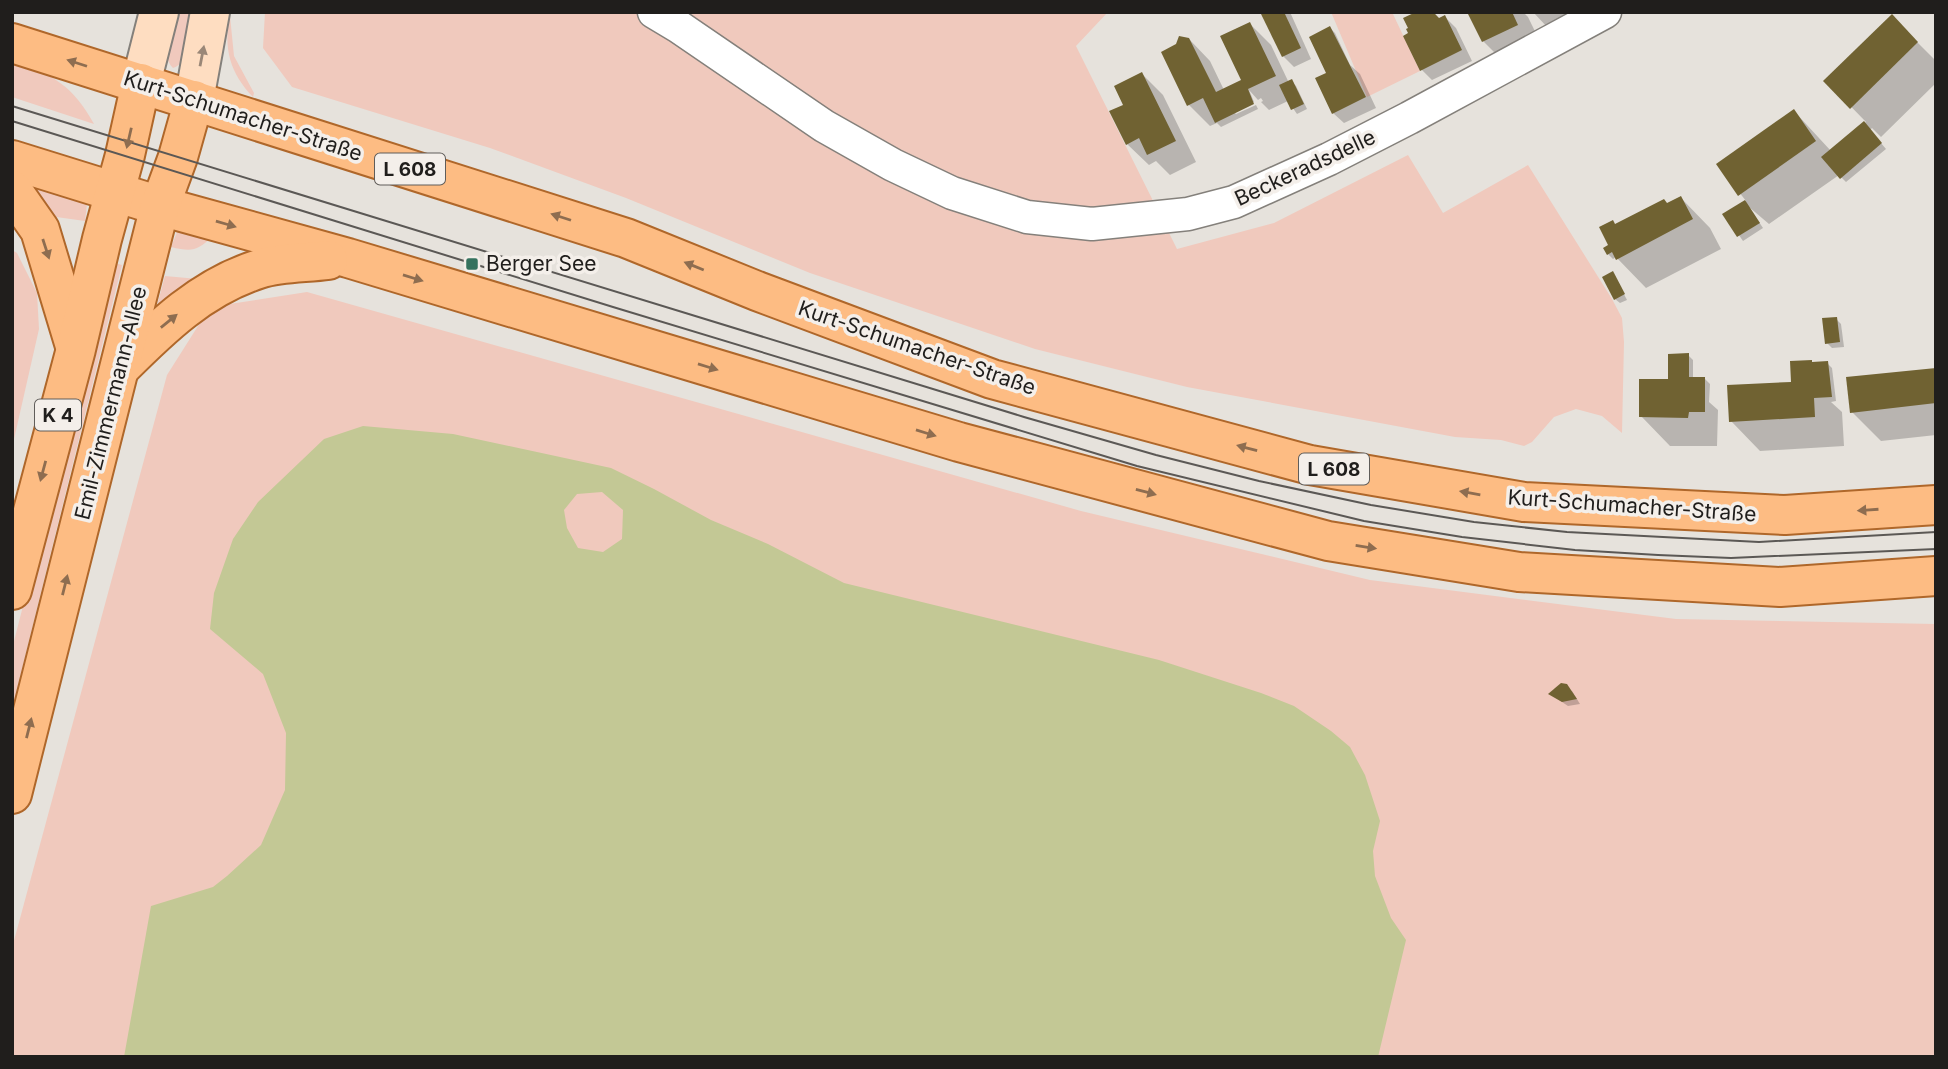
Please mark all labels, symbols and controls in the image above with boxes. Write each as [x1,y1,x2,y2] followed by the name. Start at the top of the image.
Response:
[197,45,208,67] one-way arrow
[66,57,87,68] one-way arrow
[121,65,366,166] street label: Kurt-Schumacher-Straße
[1230,124,1379,211] street label: Beckeradsdelle
[124,127,135,149] one-way arrow
[375,154,445,184] road number: L 608
[551,211,572,222] one-way arrow
[215,219,237,230] one-way arrow
[41,239,51,260] one-way arrow
[486,251,596,276] place label: Berger See
[464,256,480,272] marker: Berger See
[683,260,704,271] one-way arrow
[403,273,424,283] one-way arrow
[69,284,152,522] street label: Emil-Zimmermann-Allee
[795,295,1039,400] street label: Kurt-Schumacher-Straße
[160,314,178,328] one-way arrow
[698,363,719,373] one-way arrow
[35,400,81,430] road number: K 4
[916,428,937,438] one-way arrow
[1236,442,1258,453] one-way arrow
[1299,454,1369,484] road number: L 608
[38,461,48,482] one-way arrow
[1507,484,1757,527] street label: Kurt-Schumacher-Straße
[1135,487,1157,498] one-way arrow
[1459,487,1481,498] one-way arrow
[1856,504,1878,515] one-way arrow
[1355,542,1377,553] one-way arrow
[60,574,71,596] one-way arrow
[24,717,35,739] one-way arrow

